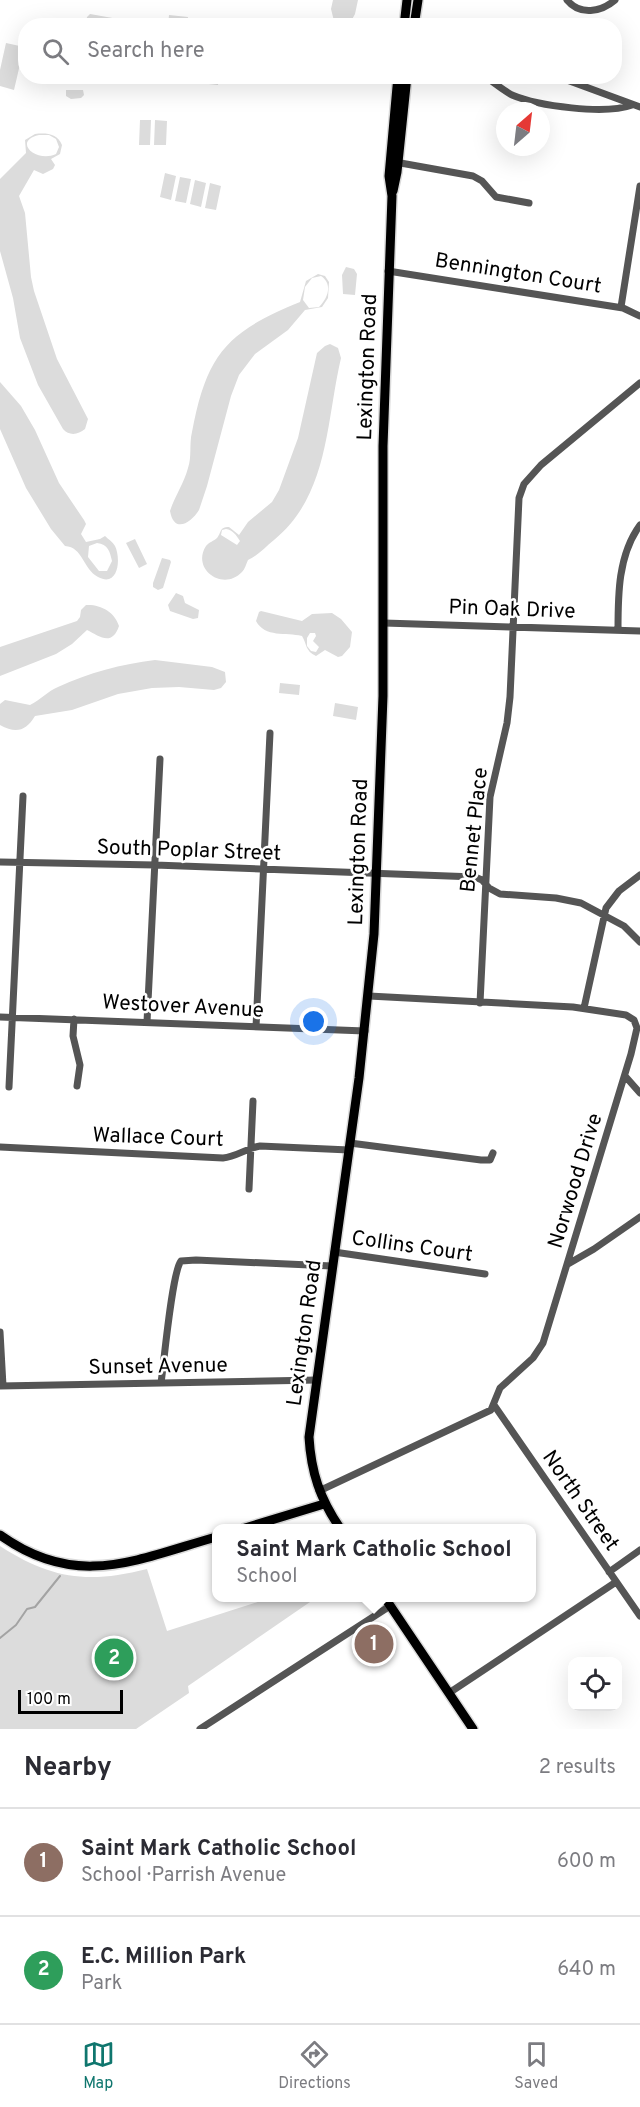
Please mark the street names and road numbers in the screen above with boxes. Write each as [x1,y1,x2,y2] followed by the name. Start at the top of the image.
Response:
[433,247,603,301] street label: Bennington Court
[352,293,384,441] street label: Lexington Road
[448,594,576,626] street label: Pin Oak Drive
[455,766,495,894] street label: Bennet Place
[343,778,375,926] street label: Lexington Road
[96,834,282,868] street label: South Poplar Street
[101,989,265,1025] street label: Westover Avenue
[543,1110,609,1252] street label: Norwood Drive
[92,1122,224,1154] street label: Wallace Court
[350,1225,474,1269] street label: Collins Court
[281,1258,329,1408] street label: Lexington Road
[88,1352,228,1382] street label: Sunset Avenue
[535,1445,625,1557] street label: North Street

